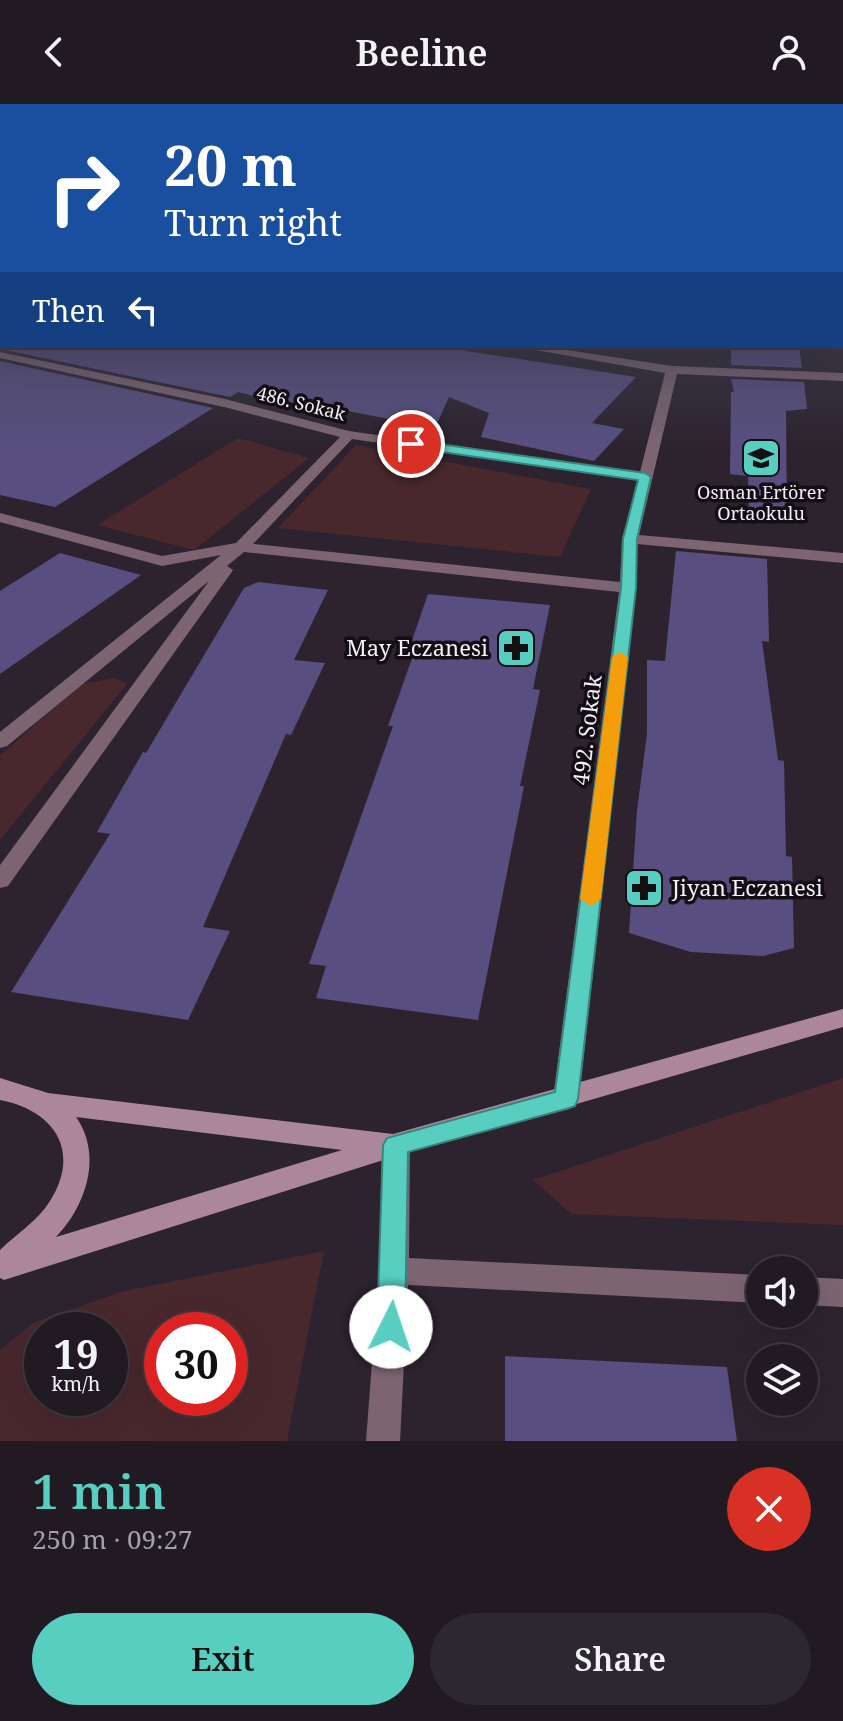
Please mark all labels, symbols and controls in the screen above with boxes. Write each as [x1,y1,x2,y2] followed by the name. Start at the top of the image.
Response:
[355,28,488,77] text: Beeline
[32,30,76,74] icon: back
[767,30,811,74] icon: person
[164,126,297,202] text: 20 m
[32,136,136,240] icon: right
[164,198,342,247] text: Turn right
[121,288,165,332] icon: left
[32,290,105,331] text: Then
[254,380,349,426] street label: 486. Sokak
[377,410,445,478] pin
[389,422,433,466] icon: arrive
[740,437,782,479] school or university icon: Osman Ertörer Ortaokulu
[697,480,825,525] place label: Osman Ertörer Ortaokulu
[495,627,537,669] pharmacy icon: May Eczanesi
[346,632,488,662] place label: May Eczanesi
[564,673,608,787] street label: 492. Sokak
[623,867,665,909] pharmacy icon: Jiyan Eczanesi
[671,872,823,902] place label: Jiyan Eczanesi
[746,1256,818,1416] map controls
[746,1256,818,1328] button: sound
[349,1285,433,1369] position arrow
[144,1312,248,1416] speed limit sign: 30
[53,1326,99,1381] text: 19
[746,1344,818,1416] button: layers
[51,1370,101,1397] text: km/h
[32,1458,166,1523] text: 1 min
[727,1467,811,1551] button: close
[32,1521,193,1557] text: 250 m · 09:27
[32,1613,414,1705] button: Exit
[430,1613,811,1705] button: Share

